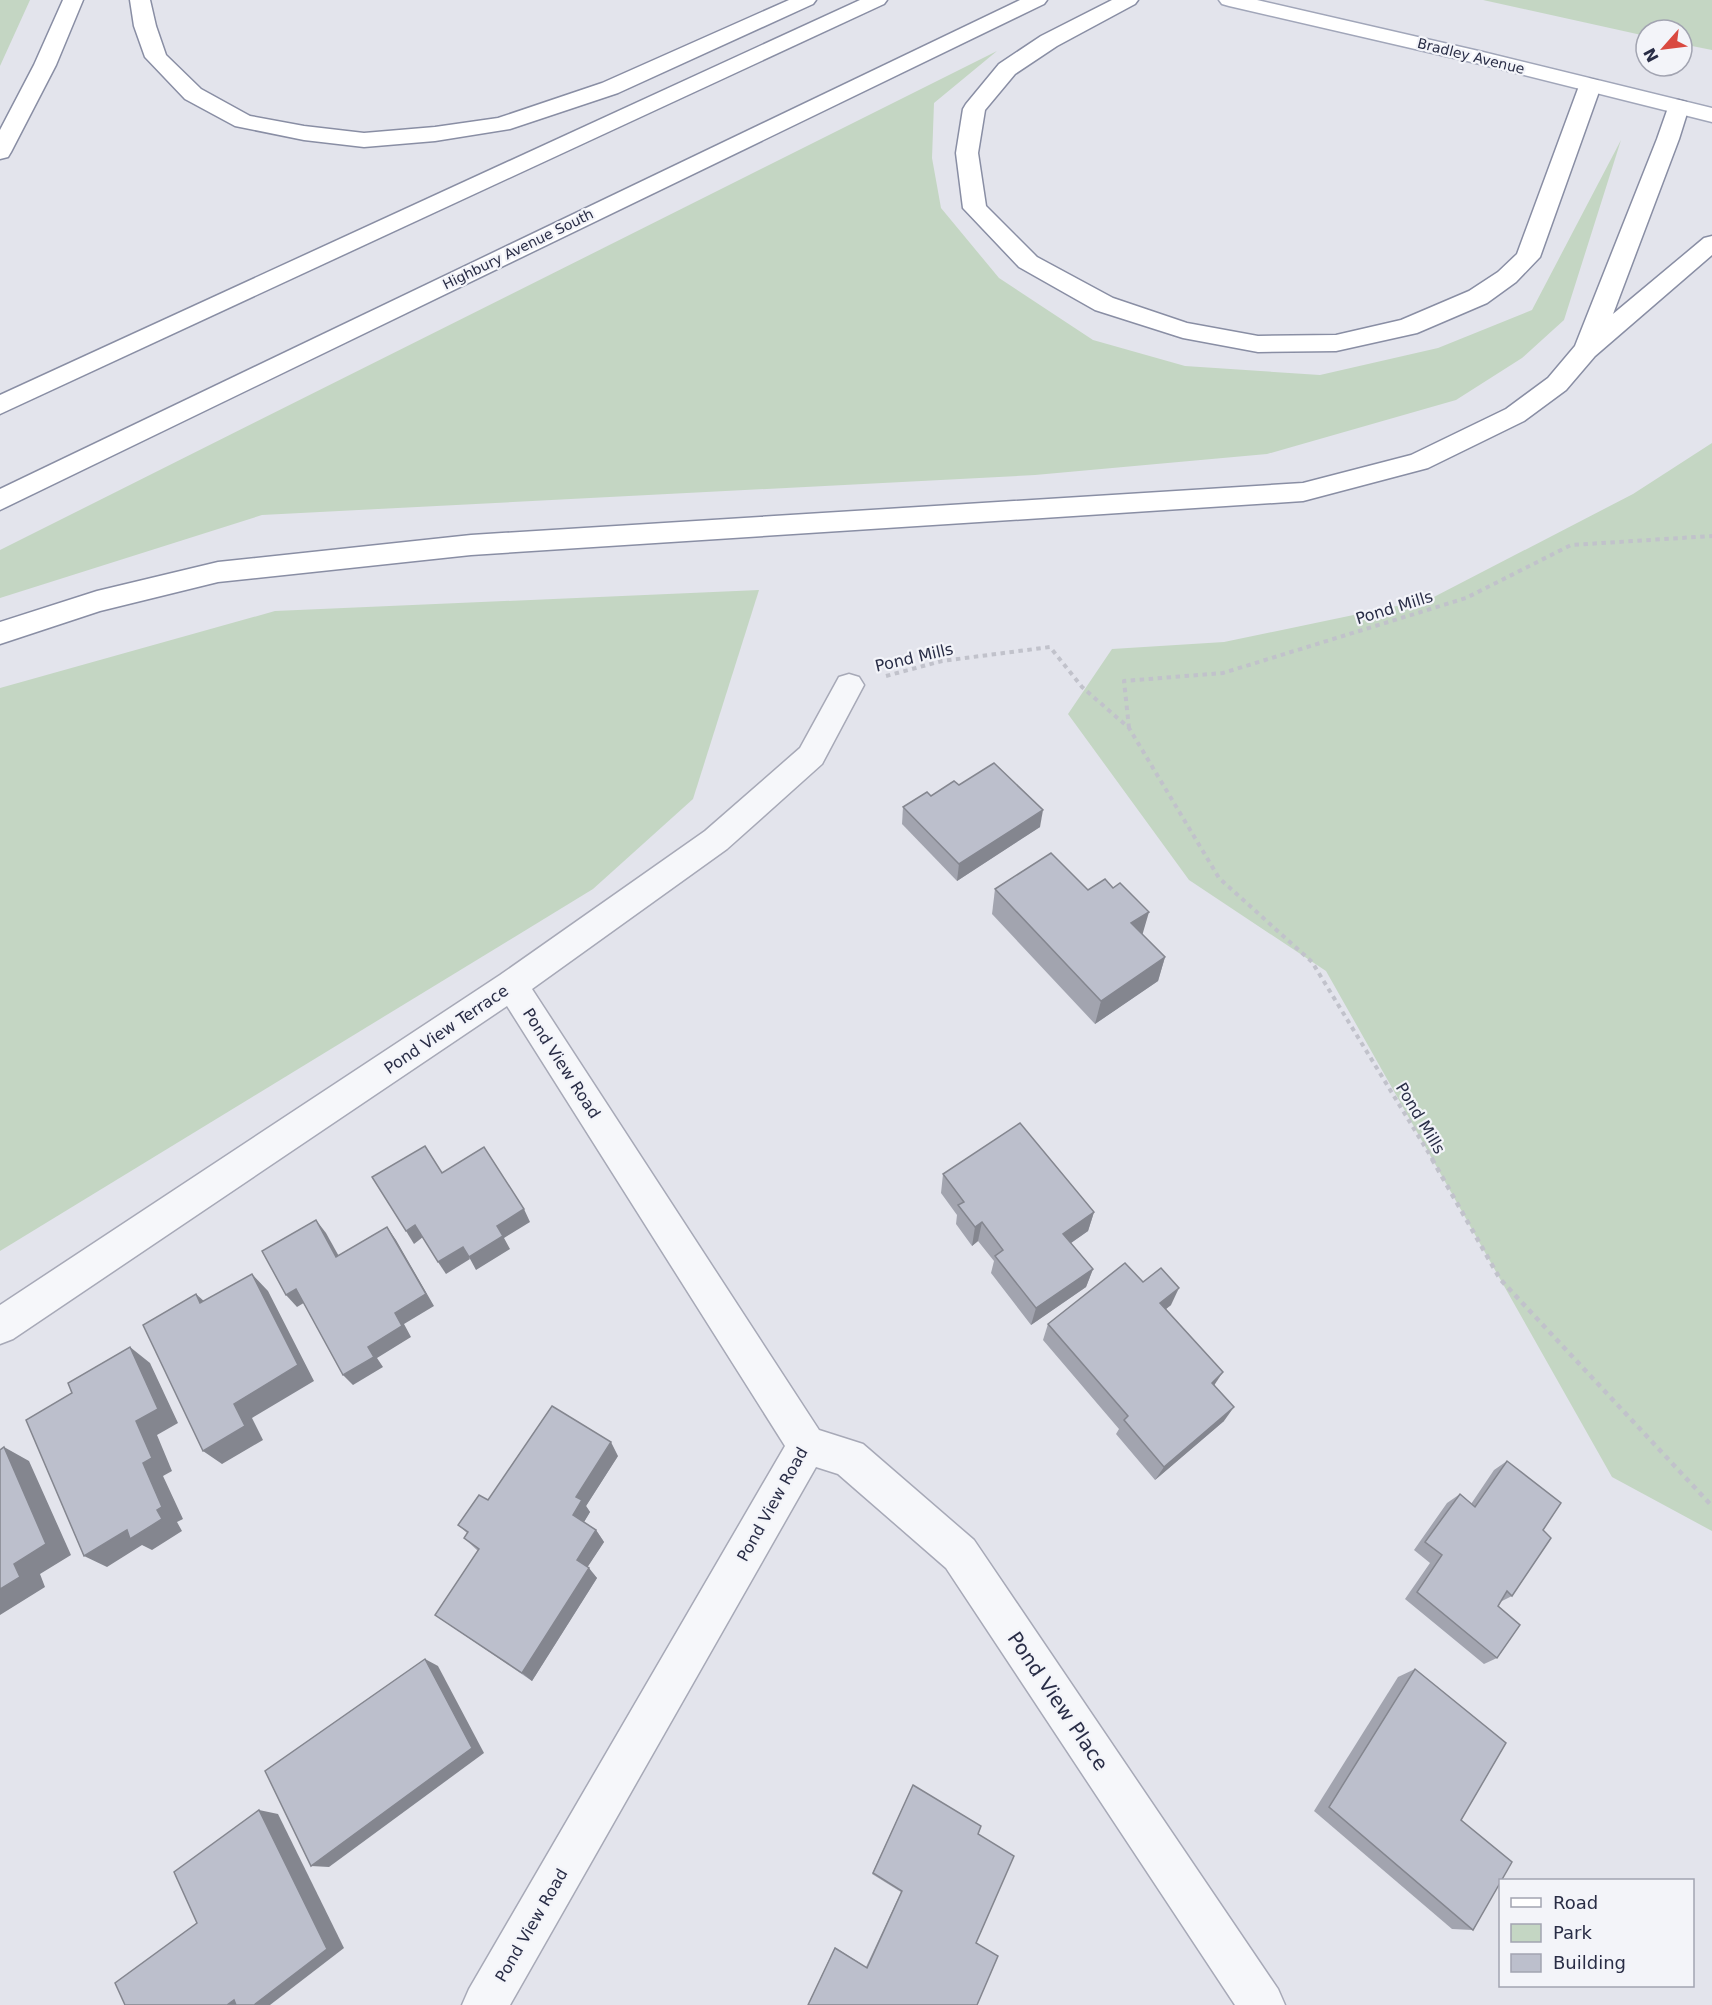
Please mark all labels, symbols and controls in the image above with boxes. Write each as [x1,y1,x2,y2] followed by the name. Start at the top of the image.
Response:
[1634,18,1694,78] north arrow
[1416,35,1526,77] street label: Bradley Avenue
[1640,44,1663,65] text: N
[440,206,596,292] street label: Highbury Avenue South
[1353,587,1435,628] street label: Pond Mills
[873,639,955,676] street label: Pond Mills
[381,981,512,1078] street label: Pond View Terrace
[519,1005,604,1122] street label: Pond View Road
[1392,1079,1449,1157] street label: Pond Mills
[733,1444,812,1565] street label: Pond View Road
[1003,1627,1113,1775] street label: Pond View Place
[491,1865,572,1985] street label: Pond View Road
[1499,1879,1694,1987] legend
[1553,1892,1598,1913] text: Road
[1553,1922,1592,1943] text: Park
[1553,1952,1626,1973] text: Building

